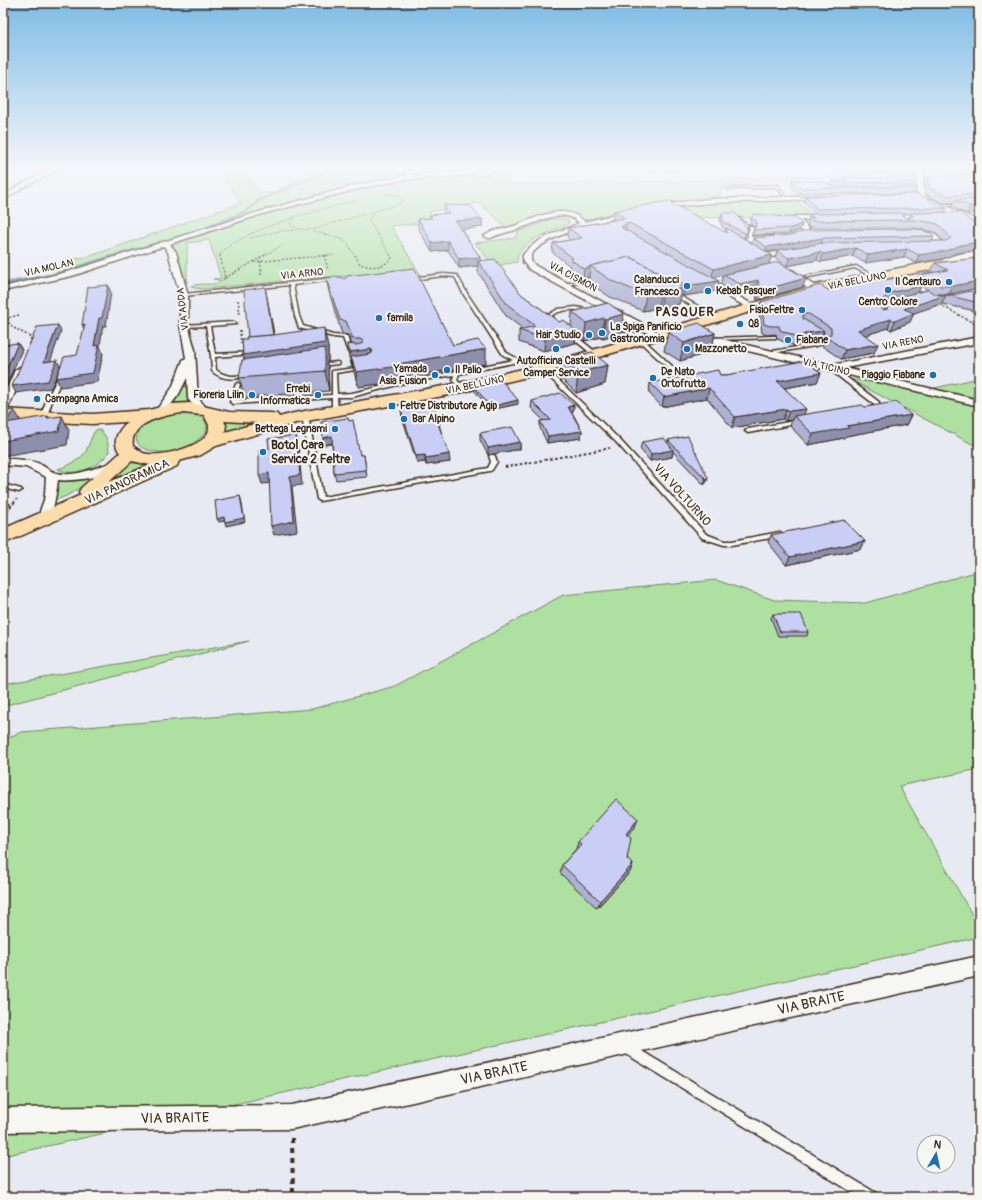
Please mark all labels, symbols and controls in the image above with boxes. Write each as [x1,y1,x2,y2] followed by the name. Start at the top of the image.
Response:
[23,256,75,279] street label: VIA MOLAN
[547,259,599,295] street label: VIA CISMON
[280,266,324,282] street label: VIA ARNO
[827,269,887,293] street label: VIA BELLUNO
[634,274,680,298] place label: Calanducci Francesco
[895,276,942,288] place label: Il Centauro
[944,277,954,287] marker: Il Centauro
[682,281,692,291] marker: Calanducci Francesco
[716,285,776,297] place label: Kebab Pasquer
[883,285,893,295] marker: Centro Colore
[174,286,192,331] street label: VIA ADDA
[703,286,713,296] marker: Kebab Pasquer
[859,296,919,308] place label: Centro Colore
[655,304,715,320] district label: PASQUER
[749,304,795,316] place label: FisioFeltre
[797,305,807,315] marker: FisioFeltre
[387,312,413,324] place label: famila
[374,313,384,323] marker: famila
[748,318,759,330] place label: Q8
[735,319,745,329] marker: Q8
[610,321,682,345] place label: La Spiga Panificio Gastronomia
[597,328,607,338] marker: La Spiga Panificio Gastronomia
[536,329,582,341] place label: Hair Studio
[584,330,594,340] marker: Hair Studio
[881,333,925,353] street label: VIA RENO
[796,334,829,346] place label: Fiabane
[783,335,793,345] marker: Fiabane
[695,343,747,355] place label: Mazzonetto
[551,344,561,354] marker: Autofficina Castelli Camper Service
[682,344,692,354] marker: Mazzonetto
[517,355,596,379] place label: Autofficina Castelli Camper Service
[801,356,851,378] street label: VIA TICINO
[379,363,427,387] place label: Yamada Asia Fusion
[455,364,482,376] place label: Il Palio
[442,365,452,375] marker: Il Palio
[661,366,706,390] place label: De Nato Ortofrutta
[861,369,926,381] place label: Piaggio Fiabane
[430,370,440,380] marker: Yamada Asia Fusion
[928,370,938,380] marker: Piaggio Fiabane
[445,373,505,397] street label: VIA BELLUNO
[648,373,658,383] marker: De Nato Ortofrutta
[260,383,310,407] place label: Errebi Informatica
[193,389,244,401] place label: Fioreria Lilin
[247,390,257,400] marker: Fioreria Lilin
[313,390,323,400] marker: Errebi Informatica
[45,393,119,405] place label: Campagna Amica
[32,394,42,404] marker: Campagna Amica
[400,400,498,412] place label: Feltre Distributore Agip
[387,401,397,411] marker: Feltre Distributore Agip
[412,413,455,425] place label: Bar Alpino
[399,414,409,424] marker: Bar Alpino
[255,423,327,435] place label: Bettega Legnami
[330,424,340,434] marker: Bettega Legnami
[271,438,351,467] place label: Botol Cara Service 2 Feltre
[258,447,268,457] marker: Botol Cara Service 2 Feltre
[82,456,172,508] street label: VIA PANORAMICA
[650,461,714,530] street label: VIA VOLTURNO
[776,988,846,1018] street label: VIA BRAITE
[459,1058,529,1088] street label: VIA BRAITE
[141,1109,209,1127] street label: VIA BRAITE
[916,1134,956,1174] north arrow
[933,1138,943,1152] text: N

